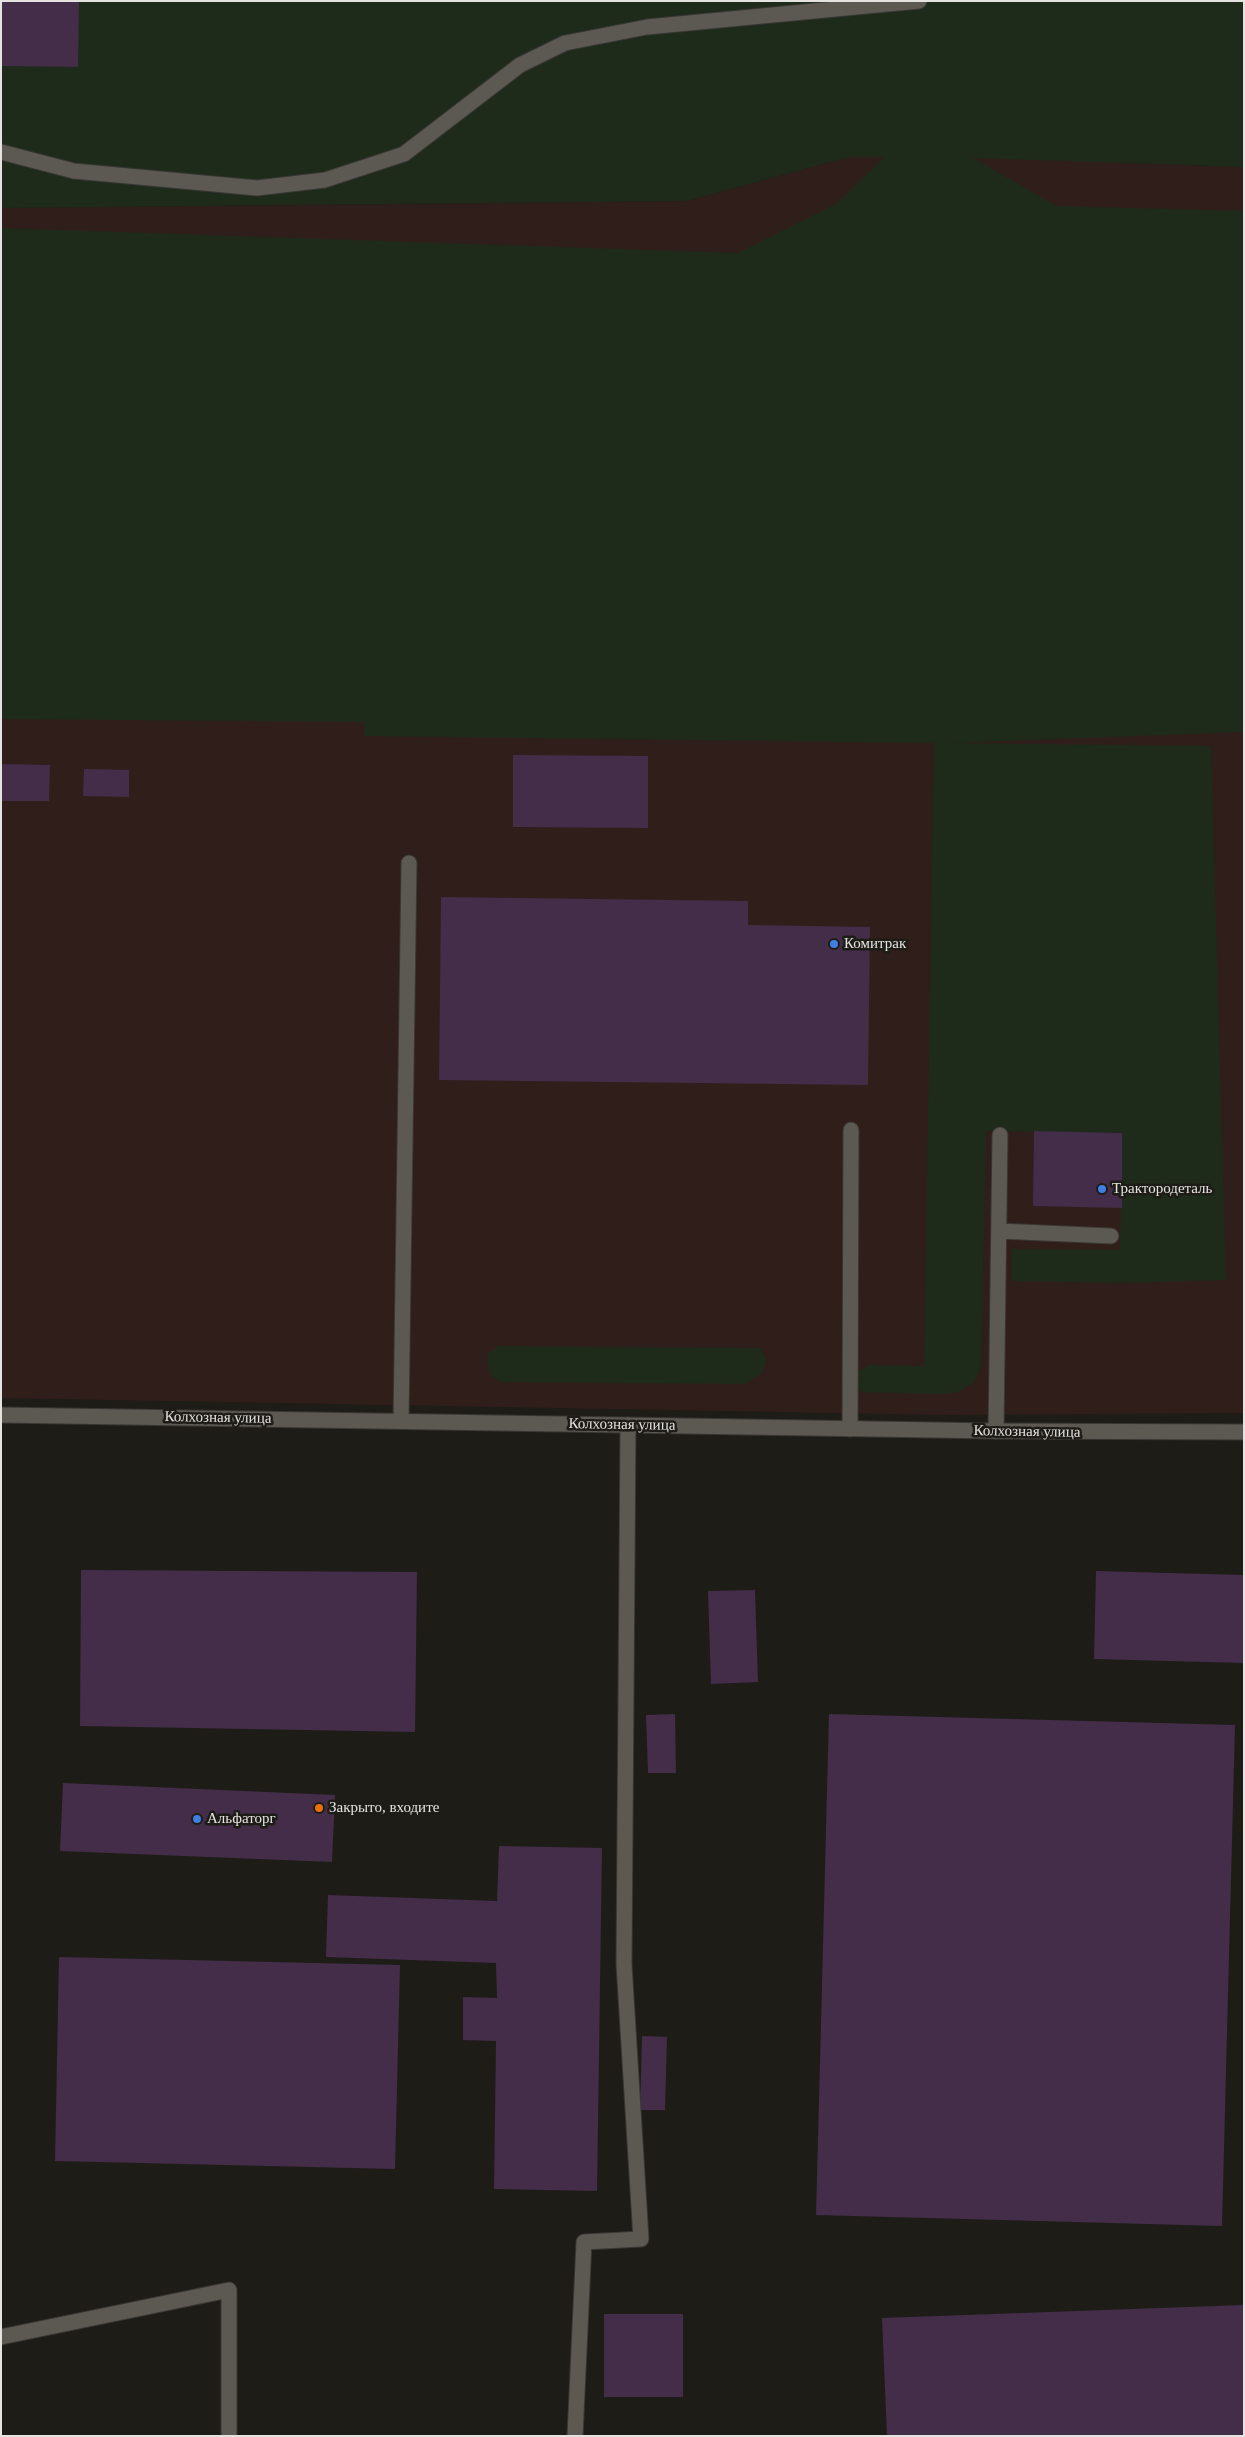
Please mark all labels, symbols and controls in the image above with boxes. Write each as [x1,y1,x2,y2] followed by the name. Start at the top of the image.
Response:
[844,935,906,953] place label: Комитрак
[828,938,840,950] marker: Комитрак
[1112,1180,1212,1198] place label: Трактородеталь
[1096,1183,1108,1195] marker: Трактородеталь
[164,1408,272,1428] street label: Колхозная улица
[568,1415,676,1435] street label: Колхозная улица
[973,1422,1081,1442] street label: Колхозная улица
[329,1799,439,1817] place label: Закрыто, входите
[313,1802,325,1814] marker: Закрыто, входите
[207,1810,276,1828] place label: Альфаторг
[191,1813,203,1825] marker: Альфаторг

